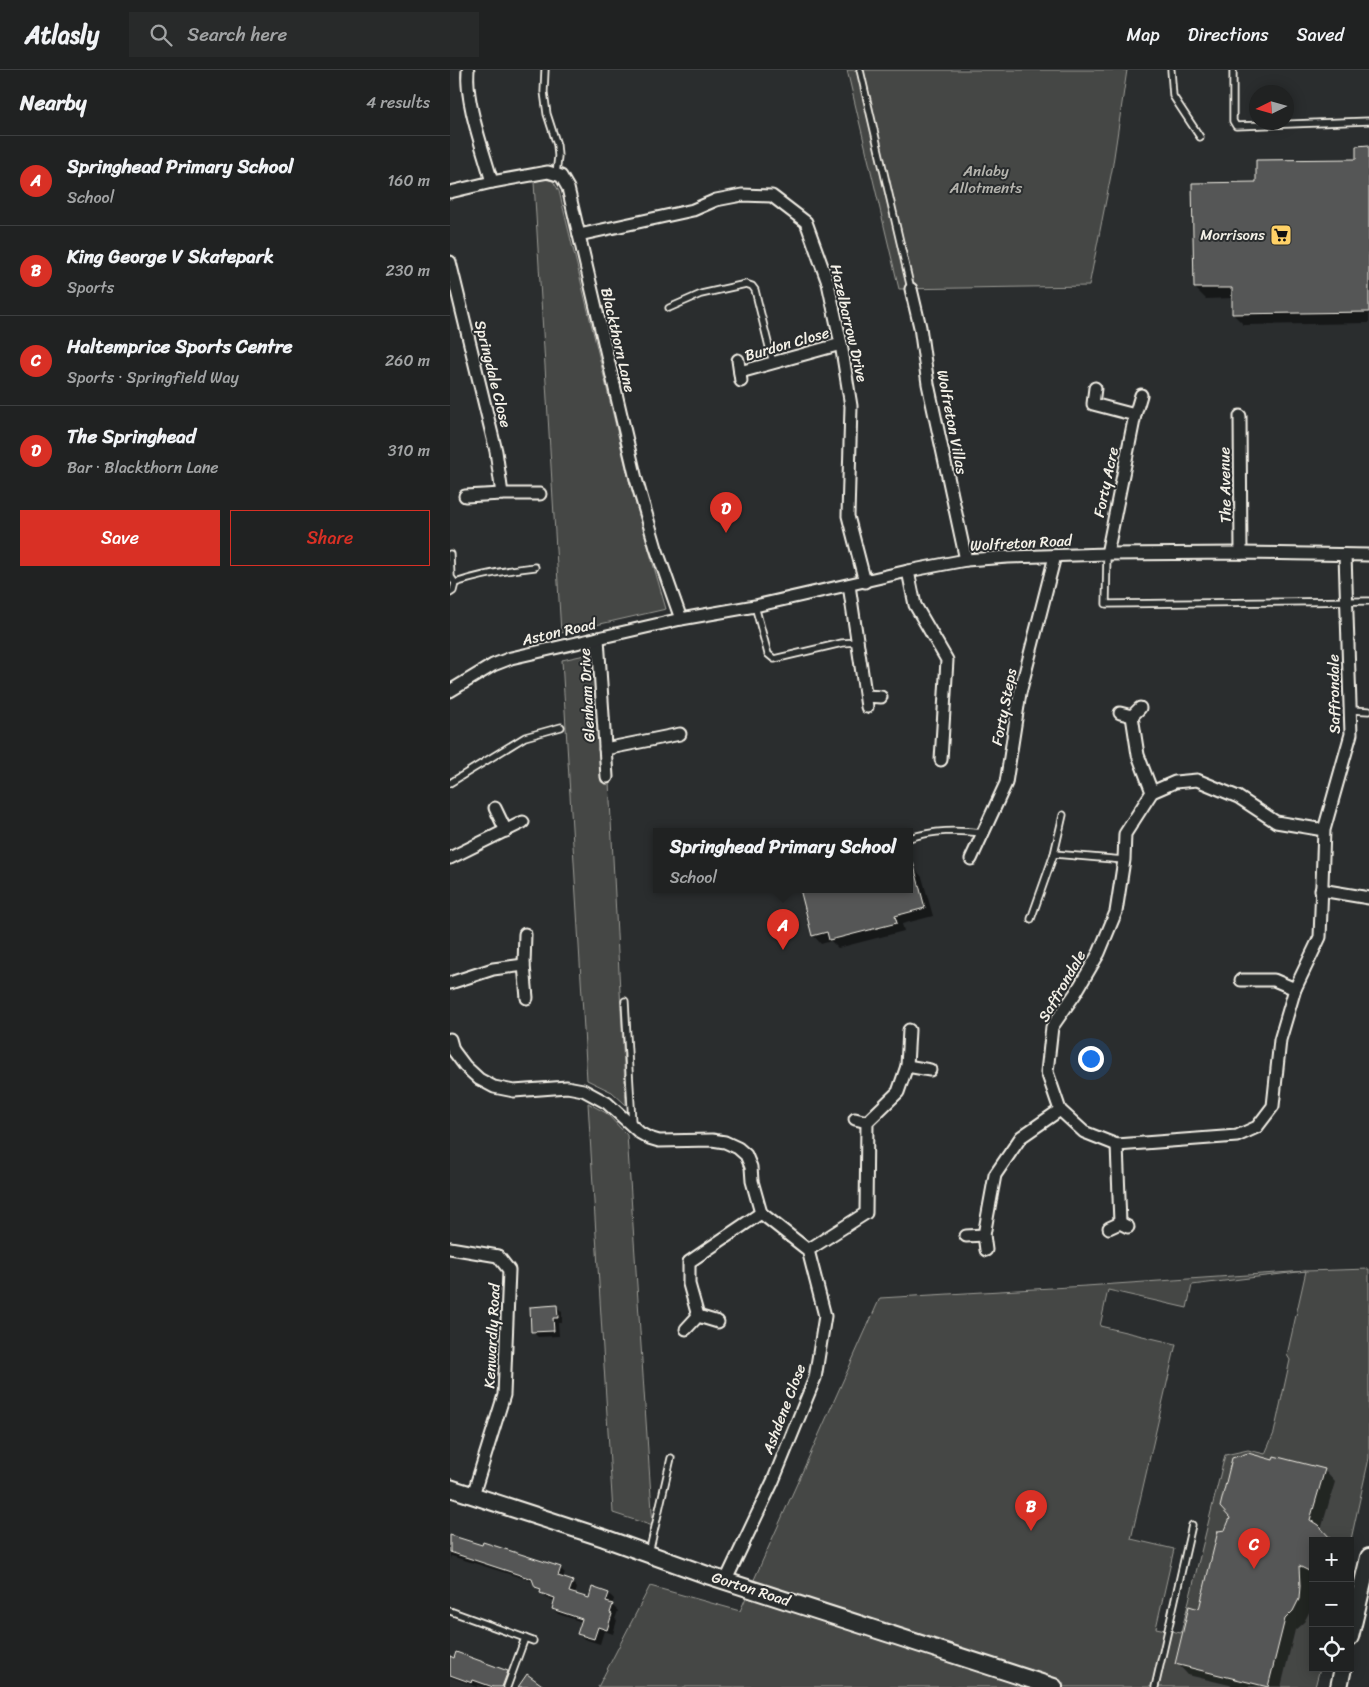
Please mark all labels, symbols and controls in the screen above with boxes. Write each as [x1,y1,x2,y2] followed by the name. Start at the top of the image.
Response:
[129,12,479,57] search box
[25,14,99,56] text: Atlasly
[187,18,287,51] text: Search here
[1127,19,1160,51] text: Map
[1188,19,1269,51] text: Directions
[1297,19,1344,51] text: Saved
[147,21,175,49] icon: search
[20,84,86,122] text: Nearby
[1249,85,1294,130] north arrow
[366,88,430,117] text: 4 results
[67,150,294,183] text: Springhead Primary School
[949,158,1022,201] park label: Anlaby Allotments
[31,166,41,195] text: A
[387,166,430,195] text: 160 m
[67,183,114,212] text: School
[1200,222,1265,248] place label: Morrisons
[1269,223,1293,247] supermarket icon: Morrisons
[67,240,274,273] text: King George V Skatepark
[31,256,41,285] text: B
[385,256,430,285] text: 230 m
[823,261,875,385] street label: Hazelbarrow Drive
[67,273,114,302] text: Sports
[593,285,643,395] street label: Blackthorn Lane
[467,317,519,431] street label: Springdale Close
[742,319,833,368] street label: Burdon Close
[67,330,293,363] text: Haltemprice Sports Centre
[31,346,41,375] text: C
[385,346,430,375] text: 260 m
[67,363,239,392] text: Sports · Springfield Way
[929,368,975,477] street label: Wolfreton Villas
[67,420,196,453] text: The Springhead
[31,436,41,465] text: D
[388,436,430,465] text: 310 m
[1086,444,1126,520] street label: Forty Acre
[1211,446,1239,523] street label: The Avenue
[67,453,219,482] text: Bar · Blackthorn Lane
[710,492,742,533] pin: D
[20,510,220,566] button: Save
[230,510,430,566] button: Share
[969,527,1074,559] street label: Wolfreton Road
[519,611,600,653] street label: Aston Road
[572,647,602,743] street label: Glenham Drive
[1320,654,1348,734] street label: Saffrondale
[984,665,1024,748] street label: Forty Steps
[653,828,913,893] popup
[670,830,896,863] text: Springhead Primary School
[670,863,717,892] text: School
[767,909,799,950] pin: A
[1031,945,1093,1027] street label: Saffrondale
[1078,1046,1104,1072] your location
[476,1282,508,1389] street label: Kenwardly Road
[755,1360,813,1459] street label: Ashdene Close
[1015,1490,1047,1531] pin: B
[1238,1528,1270,1569] pin: C
[1309,1537,1354,1672] map controls
[1309,1537,1354,1582] button: +
[708,1564,795,1614] street label: Gorton Road
[1309,1582,1354,1627] button: −
[1309,1627,1354,1672] button: locate

